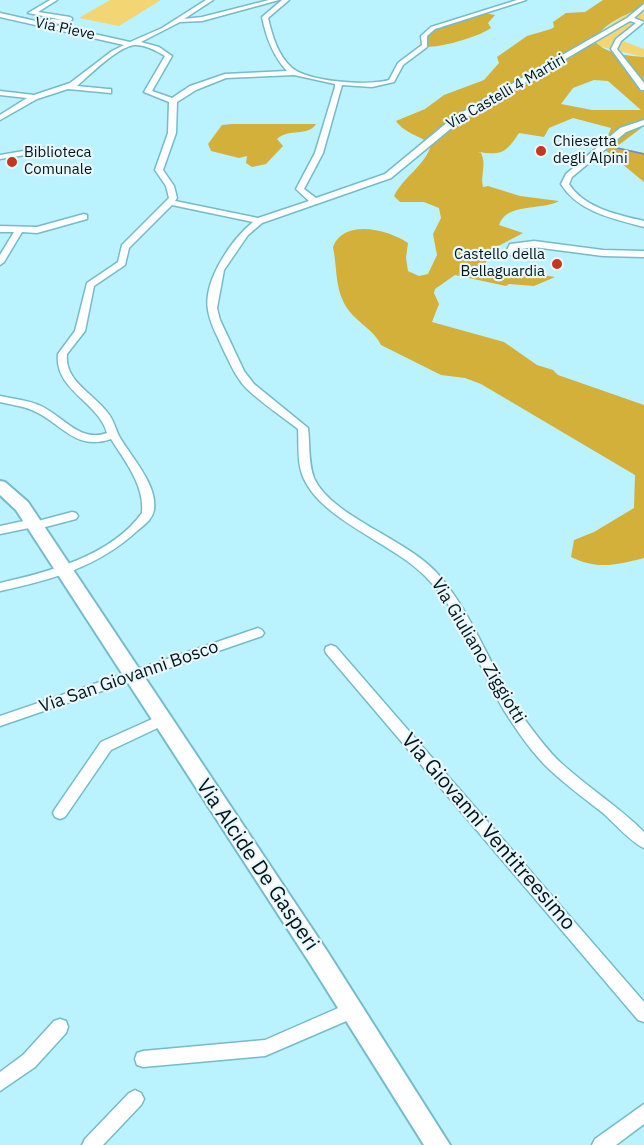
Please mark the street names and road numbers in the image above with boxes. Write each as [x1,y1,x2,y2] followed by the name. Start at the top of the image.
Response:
[33,14,97,44] street label: Via Pieve
[443,51,569,133] street label: Via Castelli 4 Martiri
[426,574,530,728] street label: Via Giuliano Ziggiotti
[37,636,221,718] street label: Via San Giovanni Bosco
[396,728,580,936] street label: Via Giovanni Ventitreesimo
[190,775,324,955] street label: Via Alcide De Gasperi

